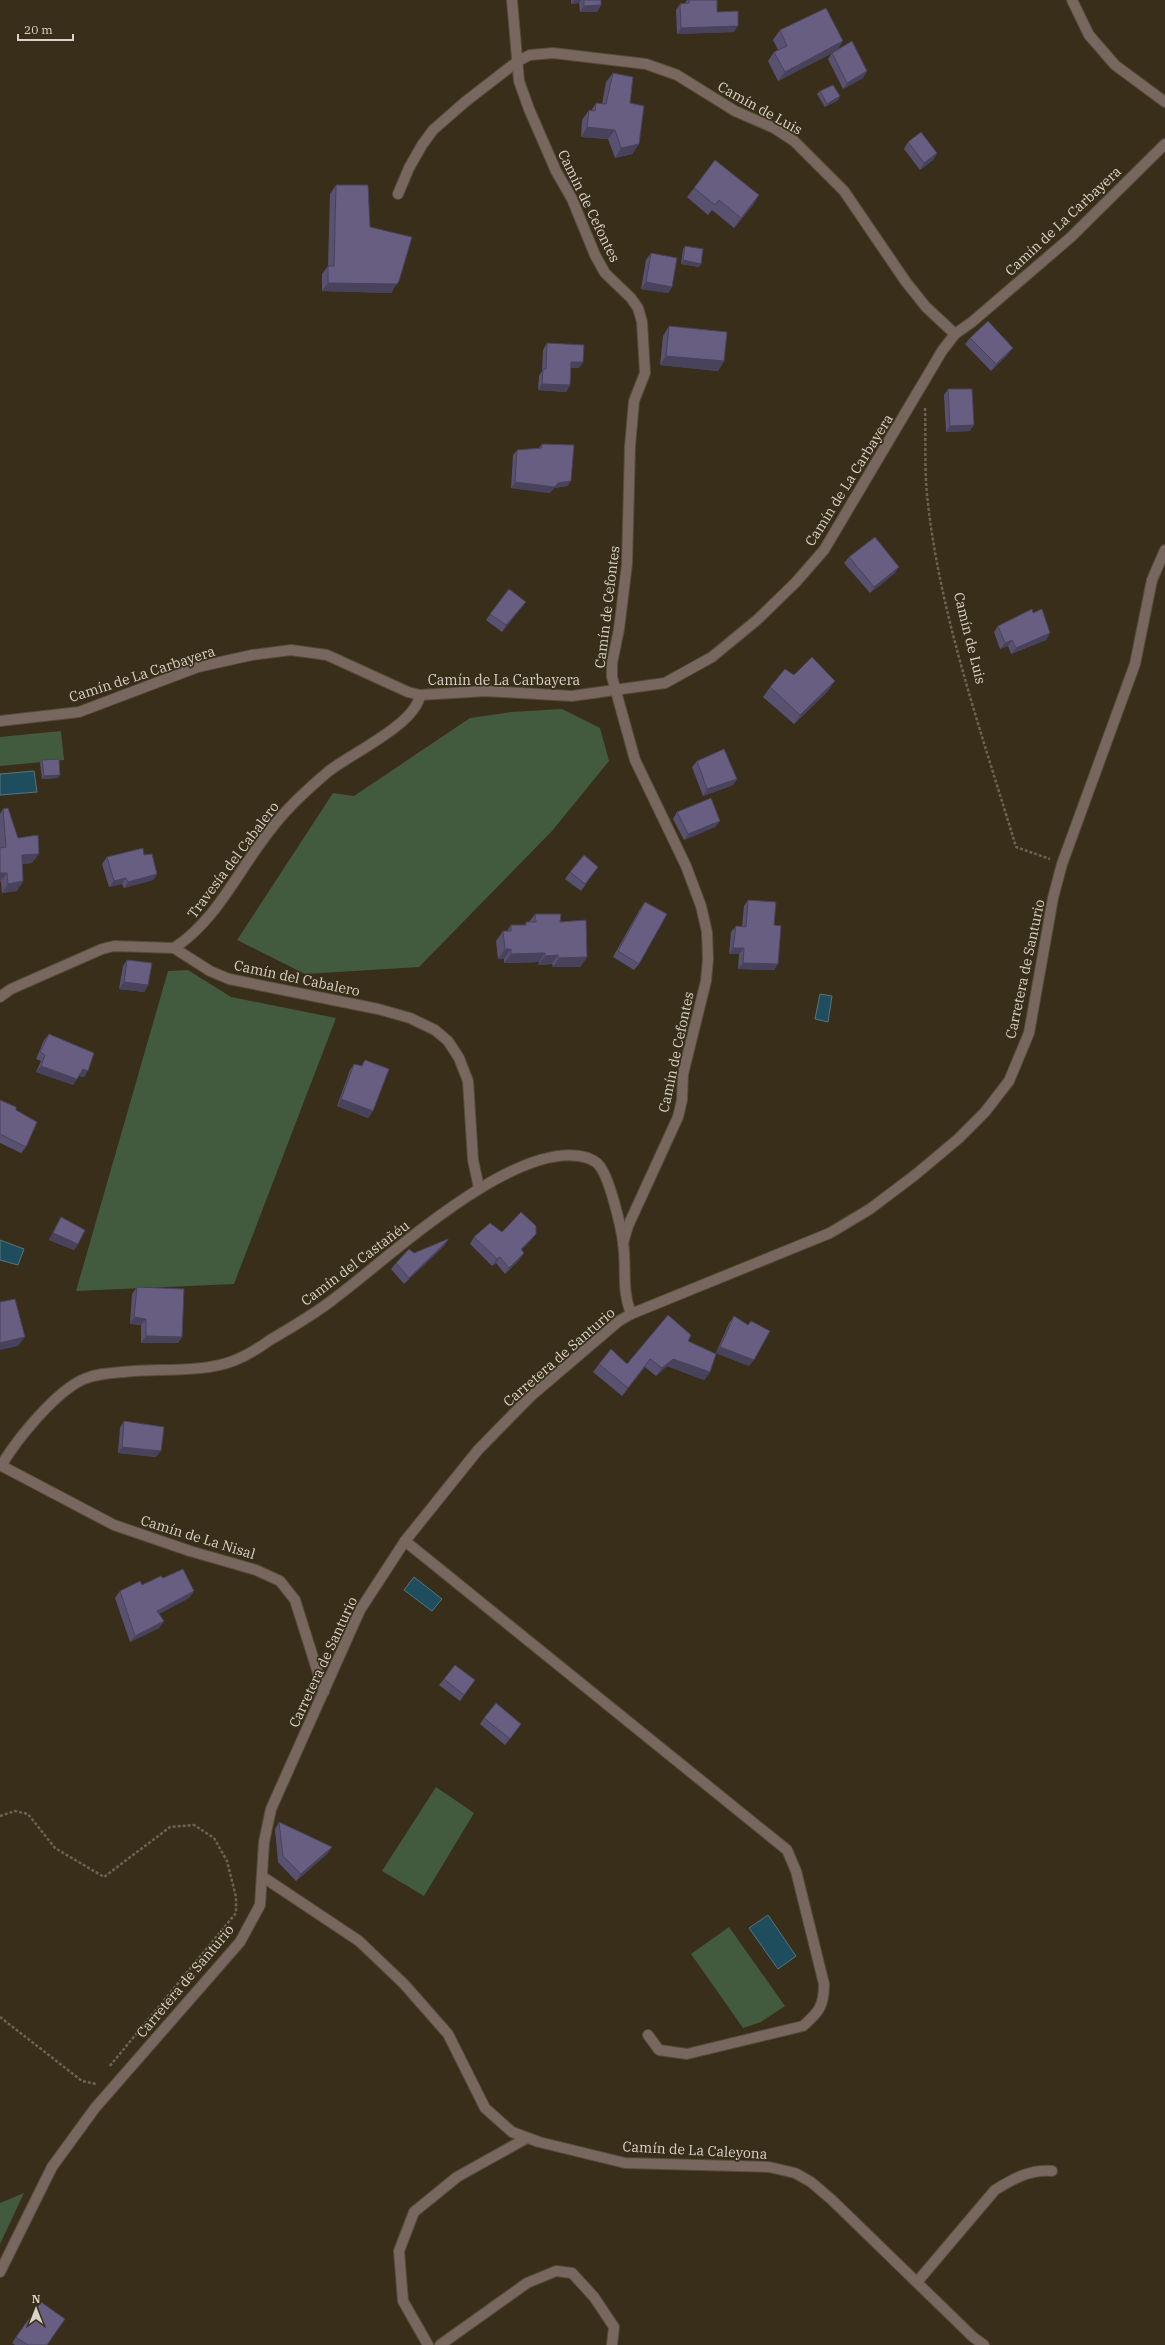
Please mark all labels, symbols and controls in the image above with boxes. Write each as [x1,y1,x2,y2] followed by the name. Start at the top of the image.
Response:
[18,16,73,42] scale bar
[24,22,53,37] text: 20 m
[715,77,806,139] street label: Camín de Luis
[554,147,624,265] street label: Camín de Cefontes
[1001,162,1125,280] street label: Camín de La Carbayera
[801,410,897,549] street label: Camín de La Carbayera
[591,545,623,669] street label: Camín de Cefontes
[950,590,990,686] street label: Camín de Luis
[67,642,218,706] street label: Camín de La Carbayera
[428,671,581,689] street label: Camín de La Carbayera
[183,798,283,922] street label: Travesía del Cabalero
[1001,897,1049,1040] street label: Carretera de Santurio
[232,956,362,1000] street label: Camín del Cabalero
[654,990,698,1114] street label: Camín de Cefontes
[297,1216,413,1310] street label: Camín del Castañéu
[499,1303,619,1410] street label: Carretera de Santurio
[138,1511,258,1563] street label: Camín de La Nisal
[285,1594,361,1730] street label: Carretera de Santurio
[132,1921,238,2041] street label: Carretera de Santurio
[622,2137,768,2163] street label: Camín de La Caleyona
[16,2289,56,2329] north arrow
[32,2292,41,2306] text: N

